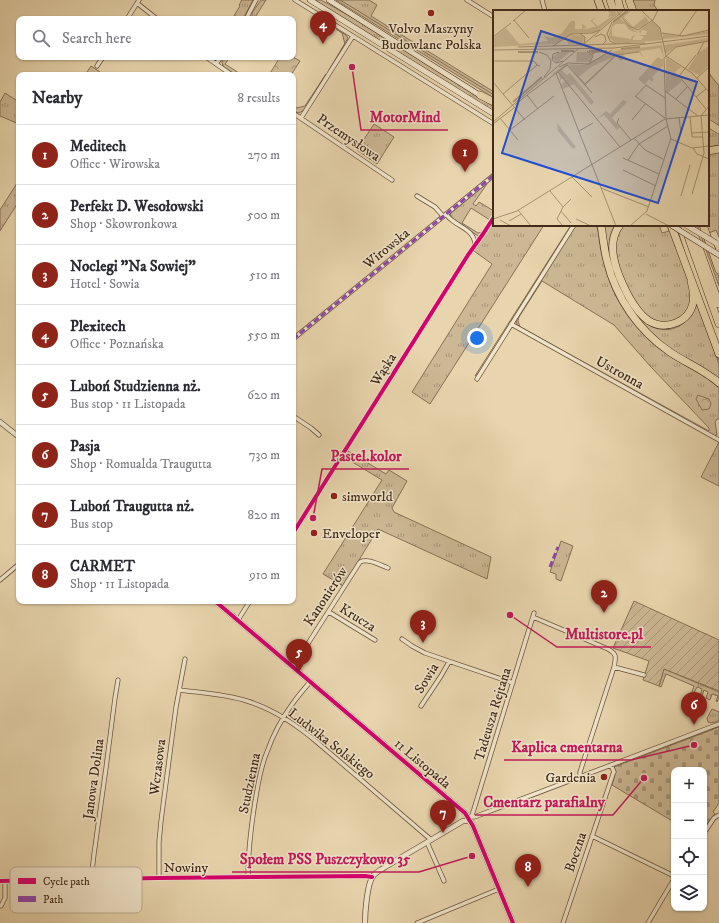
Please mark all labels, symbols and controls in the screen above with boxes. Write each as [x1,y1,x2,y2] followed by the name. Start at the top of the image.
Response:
[426,8,436,18] marker: Volvo Maszyny Budowlane Polska
[493,10,709,226] inset map
[310,11,336,44] pin: 4
[16,16,296,60] search box
[381,20,481,54] place label: Volvo Maszyny Budowlane Polska
[30,27,52,49] icon: search
[62,29,131,48] text: Search here
[32,87,82,109] text: Nearby
[238,90,280,106] text: 8 results
[361,103,448,130] callout: MotorMind
[369,108,441,127] text: MotorMind
[313,110,384,166] street label: Przemysłowa
[70,137,126,156] text: Meditech
[452,139,478,172] pin: 1
[43,147,47,163] text: 1
[248,147,280,163] text: 270 m
[70,156,160,172] text: Office · Wirowska
[70,197,203,216] text: Perfekt D. Wesołowski
[42,207,48,223] text: 2
[247,207,280,223] text: 500 m
[70,216,177,232] text: Shop · Skowronkowa
[359,224,414,274] street label: Wirowska
[70,257,196,276] text: Noclegi "Na Sowiej"
[43,267,47,283] text: 3
[249,267,280,283] text: 510 m
[70,276,140,292] text: Hotel · Sowia
[70,317,126,336] text: Plexitech
[41,327,49,343] text: 4
[248,327,280,343] text: 550 m
[467,328,487,348] your location
[70,336,164,352] text: Office · Poznańska
[366,350,401,390] street label: Wąska
[592,352,647,393] street label: Ustronna
[70,377,201,396] text: Luboń Studzienna nż.
[42,387,48,403] text: 5
[247,387,280,403] text: 620 m
[70,396,186,412] text: Bus stop · 11 Listopada
[70,437,100,456] text: Pasja
[322,442,409,469] callout: Pastel.kolor
[42,447,48,463] text: 6
[249,447,280,463] text: 730 m
[331,447,402,466] text: Pastel.kolor
[70,456,212,472] text: Shop · Romualda Traugutta
[342,488,393,506] place label: simworld
[329,491,339,501] marker: simworld
[70,497,194,516] text: Luboń Traugutta nż.
[42,507,48,523] text: 7
[248,507,280,523] text: 820 m
[70,516,113,532] text: Bus stop
[322,525,381,543] place label: Enveloper
[309,528,319,538] marker: Enveloper
[70,557,135,576] text: CARMET
[300,563,352,630] street label: Kanonierów
[42,567,48,583] text: 8
[249,567,280,583] text: 910 m
[70,576,169,592] text: Shop · 11 Listopada
[591,580,617,613] pin: 2
[336,600,379,636] street label: Krucza
[410,610,436,643] pin: 3
[557,620,651,647] callout: Multistore.pl
[565,625,644,644] text: Multistore.pl
[286,639,312,672] pin: 5
[411,660,443,697] street label: Sowia
[470,665,516,763] street label: Tadeusza Rejtana
[681,692,707,725] pin: 6
[284,704,379,783] street label: Ludwika Solskiego
[504,733,631,760] callout: Kaplica cmentarna
[390,735,455,793] street label: 11 Listopada
[79,738,109,823] street label: Janowa Dolina
[145,738,170,797] street label: Wczasowa
[511,738,623,757] text: Kaplica cmentarna
[235,751,265,815] street label: Studzienna
[671,767,707,911] map controls
[671,767,707,803] button: +
[545,769,596,787] place label: Gardenia
[599,772,609,782] marker: Gardenia
[475,788,613,815] callout: Cmentarz parafialny
[483,793,606,812] text: Cmentarz parafialny
[430,800,456,833] pin: 7
[671,803,707,839] button: −
[561,830,591,875] street label: Boczna
[671,839,707,875] button: locate
[232,845,419,872] callout: Społem PSS Puszczykowo 35
[240,850,411,869] text: Społem PSS Puszczykowo 35
[515,854,541,887] pin: 8
[164,859,209,877] street label: Nowiny
[10,867,142,913] legend
[43,875,90,889] text: Cycle path
[671,875,707,911] button: layers
[43,893,64,907] text: Path

